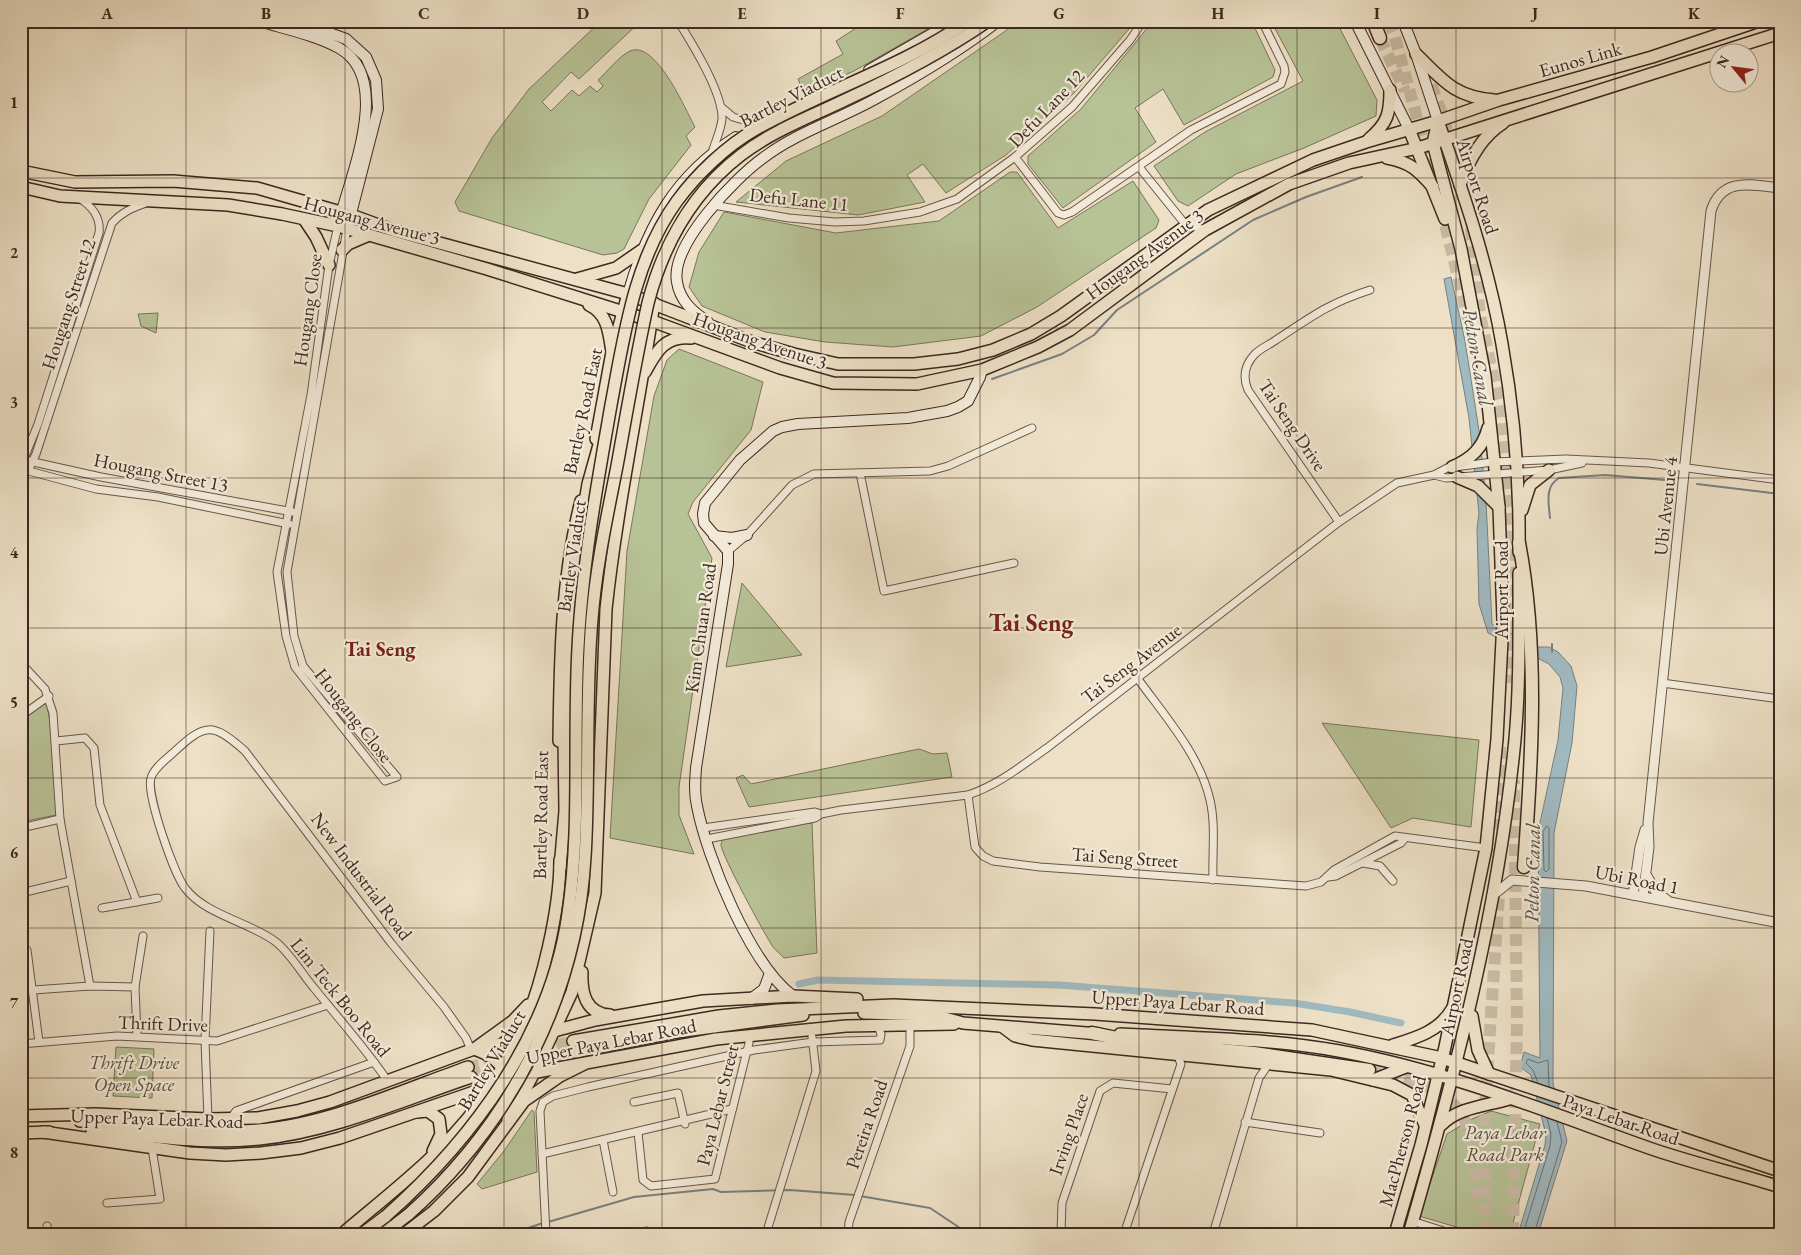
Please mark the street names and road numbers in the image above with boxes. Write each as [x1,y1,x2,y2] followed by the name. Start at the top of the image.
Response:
[1536,35,1625,83] street label: Eunos Link
[735,60,847,133] street label: Bartley Viaduct
[1003,64,1090,153] street label: Defu Lane 12
[1450,134,1505,238] street label: Airport Road
[748,182,850,217] street label: Defu Lane 11
[301,190,443,251] street label: Hougang Avenue 3
[1080,203,1208,306] street label: Hougang Avenue 3
[35,235,101,373] street label: Hougang Street 12
[287,252,328,368] street label: Hougang Close
[689,306,830,375] street label: Hougang Avenue 3
[557,346,608,477] street label: Bartley Road East
[1253,374,1333,476] street label: Tai Seng Drive
[92,447,230,498] street label: Hougang Street 13
[1648,454,1683,557] street label: Ubi Avenue 4
[551,498,592,614] street label: Bartley Viaduct
[1489,540,1514,641] street label: Airport Road
[679,561,722,695] street label: Kim Chuan Road
[1076,617,1187,709] street label: Tai Seng Avenue
[309,663,398,768] street label: Hougang Close
[527,750,554,880] street label: Bartley Road East
[305,807,418,946] street label: New Industrial Road
[1071,841,1179,874] street label: Tai Seng Street
[1593,859,1681,900] street label: Ubi Road 1
[285,933,397,1062] street label: Lim Teck Boo Road
[1434,936,1479,1039] street label: Airport Road
[1091,984,1266,1021] street label: Upper Paya Lebar Road
[452,1005,531,1115] street label: Bartley Viaduct
[118,1009,208,1038] street label: Thrift Drive
[524,1013,699,1070] street label: Upper Paya Lebar Road
[690,1042,745,1168] street label: Paya Lebar Street
[1373,1072,1432,1210] street label: MacPherson Road
[840,1076,894,1172] street label: Pereira Road
[1559,1088,1683,1151] street label: Paya Lebar Road
[1043,1090,1094,1179] street label: Irving Place
[70,1103,244,1134] street label: Upper Paya Lebar Road

